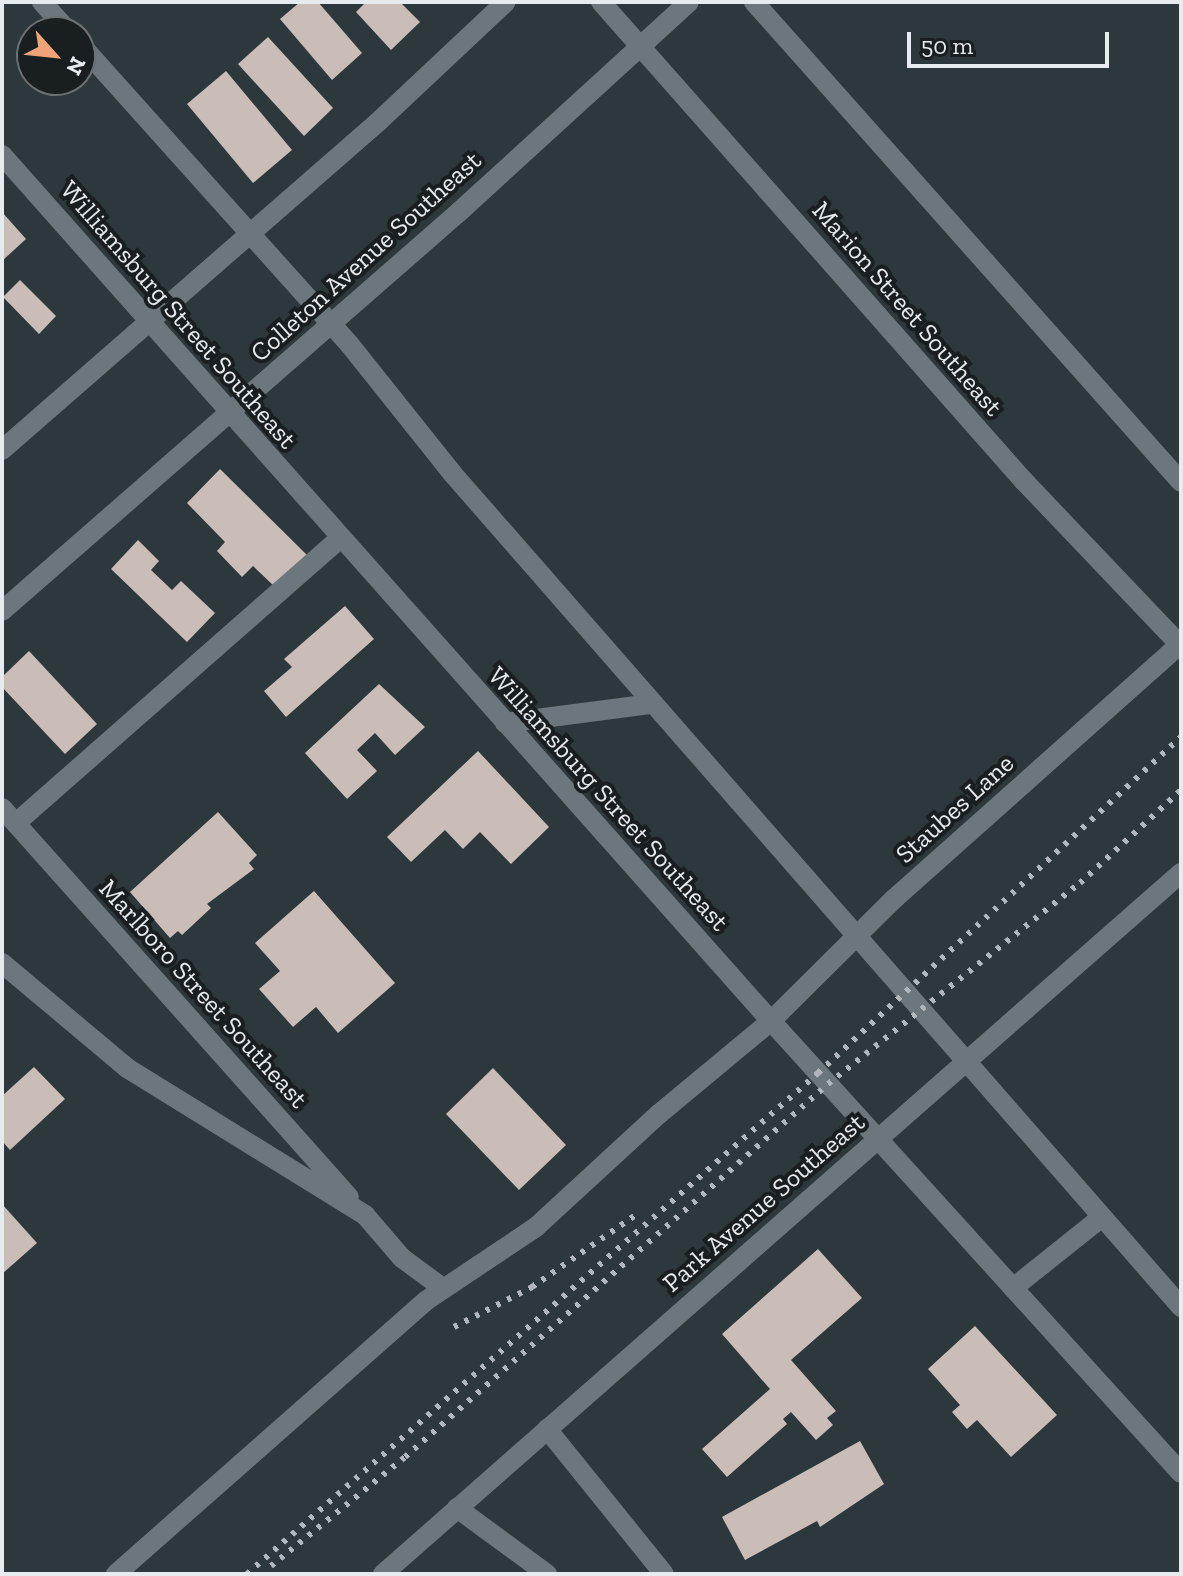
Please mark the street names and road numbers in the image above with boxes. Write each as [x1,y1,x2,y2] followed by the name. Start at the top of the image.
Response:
[244,145,488,369] street label: Colleton Avenue Southeast
[53,175,303,455] street label: Williamsburg Street Southeast
[805,195,1009,423] street label: Marion Street Southeast
[481,661,735,937] street label: Williamsburg Street Southeast
[890,748,1020,870] street label: Staubes Lane
[92,873,314,1115] street label: Marlboro Street Southeast
[657,1107,871,1299] street label: Park Avenue Southeast

